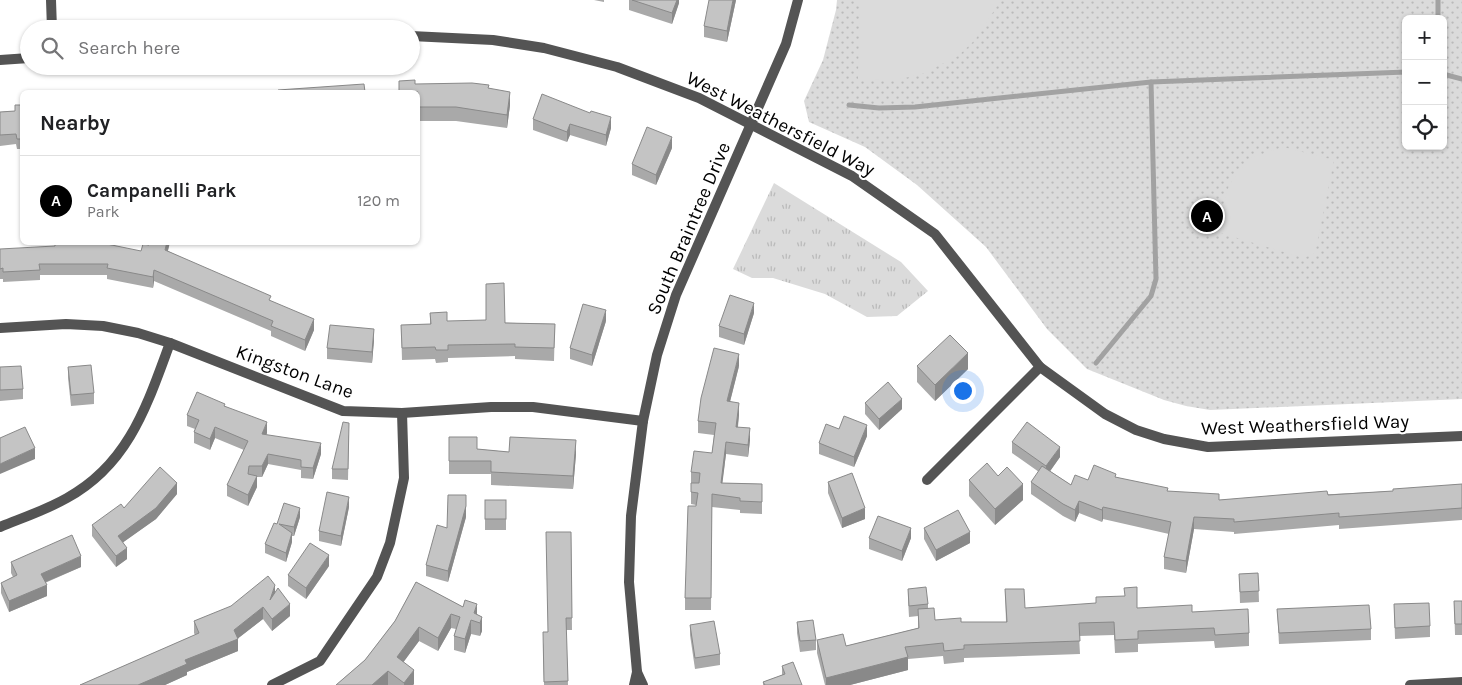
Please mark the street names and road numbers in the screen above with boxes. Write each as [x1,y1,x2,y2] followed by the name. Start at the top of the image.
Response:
[683,67,878,181] street label: West Weathersfield Way
[643,139,735,318] street label: South Braintree Drive
[233,340,356,403] street label: Kingston Lane
[1201,410,1410,440] street label: West Weathersfield Way

